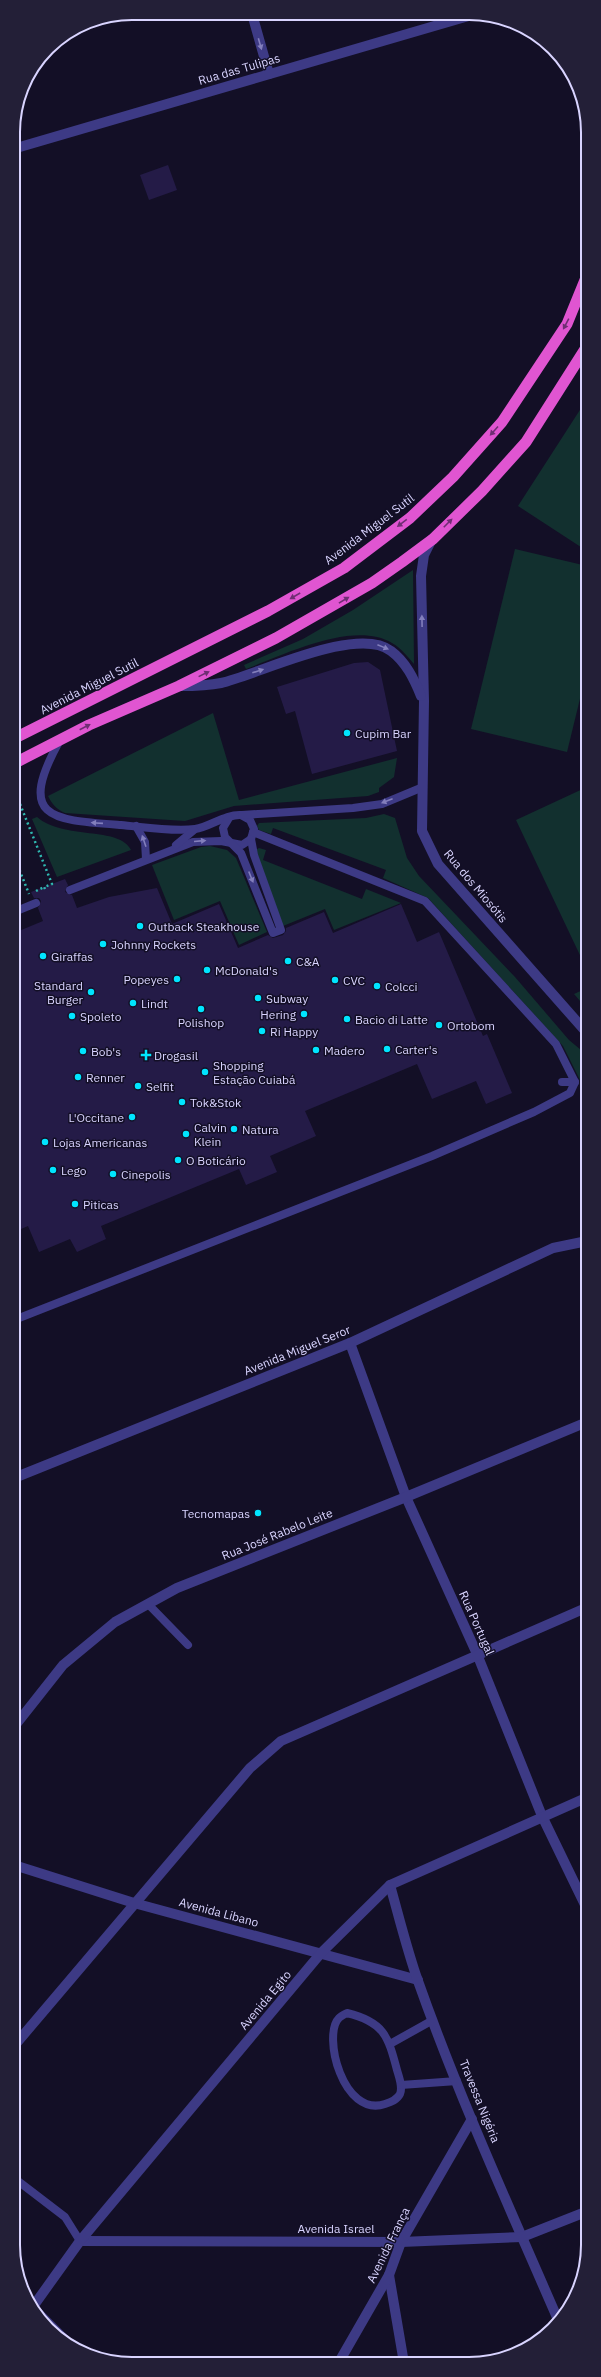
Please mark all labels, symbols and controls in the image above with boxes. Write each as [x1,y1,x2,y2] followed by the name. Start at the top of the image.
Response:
[257,38,263,50] one-way arrow
[196,50,282,88] street label: Rua das Tulipas
[563,318,570,329] one-way arrow
[490,427,499,436] one-way arrow
[321,490,417,568] street label: Avenida Miguel Sutil
[443,518,453,528] one-way arrow
[397,519,408,528] one-way arrow
[289,592,301,599] one-way arrow
[338,596,350,603] one-way arrow
[419,614,425,627] one-way arrow
[377,644,389,651] one-way arrow
[37,655,141,717] street label: Avenida Miguel Sutil
[252,668,264,674] one-way arrow
[198,671,210,677] one-way arrow
[80,724,91,730] one-way arrow
[355,726,412,741] place label: Cupim Bar
[342,728,352,738] marker: Cupim Bar
[380,799,392,805] one-way arrow
[91,820,103,827] one-way arrow
[141,835,147,847] one-way arrow
[194,838,206,844] one-way arrow
[441,846,511,926] street label: Rua dos Miosótis
[248,871,254,883] one-way arrow
[148,919,260,934] place label: Outback Steakhouse
[135,921,145,931] marker: Outback Steakhouse
[111,937,196,952] place label: Johnny Rockets
[98,939,108,949] marker: Johnny Rockets
[51,949,93,964] place label: Giraffas
[38,951,48,961] marker: Giraffas
[296,954,320,969] place label: C&A
[283,956,293,966] marker: C&A
[215,963,278,978] place label: McDonald's
[202,965,212,975] marker: McDonald's
[123,972,169,987] place label: Popeyes
[343,973,366,988] place label: CVC
[172,974,182,984] marker: Popeyes
[330,975,340,985] marker: CVC
[34,978,84,1007] place label: Standard Burger
[385,979,417,994] place label: Colcci
[372,981,382,991] marker: Colcci
[86,987,96,997] marker: Standard Burger
[266,991,308,1006] place label: Subway
[253,993,263,1003] marker: Subway
[141,996,168,1011] place label: Lindt
[128,998,138,1008] marker: Lindt
[196,1004,206,1014] marker: Polishop
[260,1007,297,1022] place label: Hering
[80,1009,122,1024] place label: Spoleto
[299,1009,309,1019] marker: Hering
[67,1011,77,1021] marker: Spoleto
[355,1012,428,1027] place label: Bacio di Latte
[342,1014,352,1024] marker: Bacio di Latte
[178,1015,224,1030] place label: Polishop
[447,1018,495,1033] place label: Ortobom
[434,1020,444,1030] marker: Ortobom
[270,1024,318,1039] place label: Ri Happy
[257,1026,267,1036] marker: Ri Happy
[395,1042,438,1057] place label: Carter's
[324,1043,365,1058] place label: Madero
[91,1044,121,1059] place label: Bob's
[382,1044,392,1054] marker: Carter's
[311,1045,321,1055] marker: Madero
[78,1046,88,1056] marker: Bob's
[154,1048,198,1063] place label: Drogasil
[141,1050,151,1060] marker: Drogasil
[213,1058,296,1087] place label: Shopping Estação Cuiabá
[200,1067,210,1077] marker: Shopping Estação Cuiabá
[86,1070,125,1085] place label: Renner
[73,1072,83,1082] marker: Renner
[146,1079,174,1094] place label: Selfit
[133,1081,143,1091] marker: Selfit
[190,1095,242,1110] place label: Tok&Stok
[177,1097,187,1107] marker: Tok&Stok
[69,1110,124,1125] place label: L'Occitane
[127,1112,137,1122] marker: L'Occitane
[194,1120,227,1149] place label: Calvin Klein
[242,1122,279,1137] place label: Natura
[229,1124,239,1134] marker: Natura
[181,1129,191,1139] marker: Calvin Klein
[53,1135,148,1150] place label: Lojas Americanas
[40,1137,50,1147] marker: Lojas Americanas
[186,1153,246,1168] place label: O Boticário
[173,1155,183,1165] marker: O Boticário
[61,1163,87,1178] place label: Lego
[48,1165,58,1175] marker: Lego
[121,1167,171,1182] place label: Cinepolis
[108,1169,118,1179] marker: Cinepolis
[83,1197,119,1212] place label: Piticas
[70,1199,80,1209] marker: Piticas
[242,1322,353,1378] street label: Avenida Miguel Seror
[219,1505,335,1563] street label: Rua José Rabelo Leite
[182,1506,250,1521] place label: Tecnomapas
[253,1508,263,1518] marker: Tecnomapas
[456,1588,498,1658] street label: Rua Portugal
[178,1894,261,1930] street label: Avenida Libano
[236,1967,294,2033] street label: Avenida Egito
[456,2057,504,2145] street label: Travessa Nigéria
[363,2204,413,2285] street label: Avenida França
[297,2221,375,2236] street label: Avenida Israel

